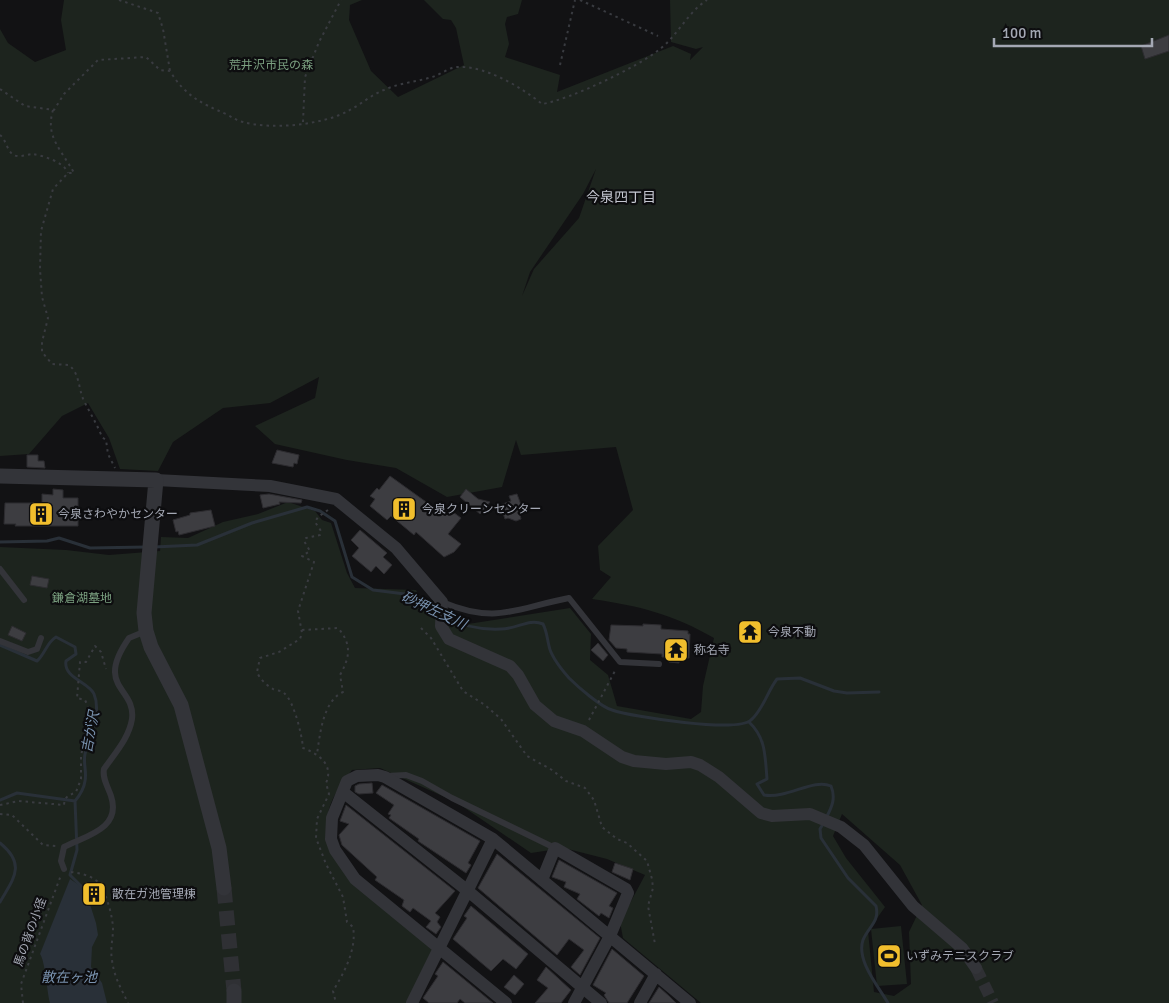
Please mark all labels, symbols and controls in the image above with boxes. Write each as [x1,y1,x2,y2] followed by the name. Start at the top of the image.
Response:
[994,15,1152,47] scale bar
[1002,24,1042,42] text: 100 m
[229,58,313,73] park label: 荒井沢市民の森
[586,189,656,206] district label: 今泉四丁目
[391,496,417,522] building icon: 今泉クリーンセンター
[28,501,54,527] building icon: 今泉さわやかセンター
[422,502,541,517] place label: 今泉クリーンセンター
[58,507,178,522] place label: 今泉さわやかセンター
[398,588,471,634] water label: 砂押左支川
[52,591,112,606] park label: 鎌倉湖墓地
[737,619,763,645] temple icon: 今泉不動
[768,625,816,640] place label: 今泉不動
[663,637,689,663] temple icon: 称名寺
[694,643,730,658] place label: 称名寺
[78,708,103,754] water label: 吉が沢
[81,881,107,907] building icon: 散在ガ池管理棟
[112,887,196,902] place label: 散在ガ池管理棟
[11,896,50,969] street label: 馬の背の小径
[876,943,902,969] sports icon: いずみテニスクラブ
[906,949,1014,964] place label: いずみテニスクラブ
[41,969,99,986] water label: 散在ヶ池

